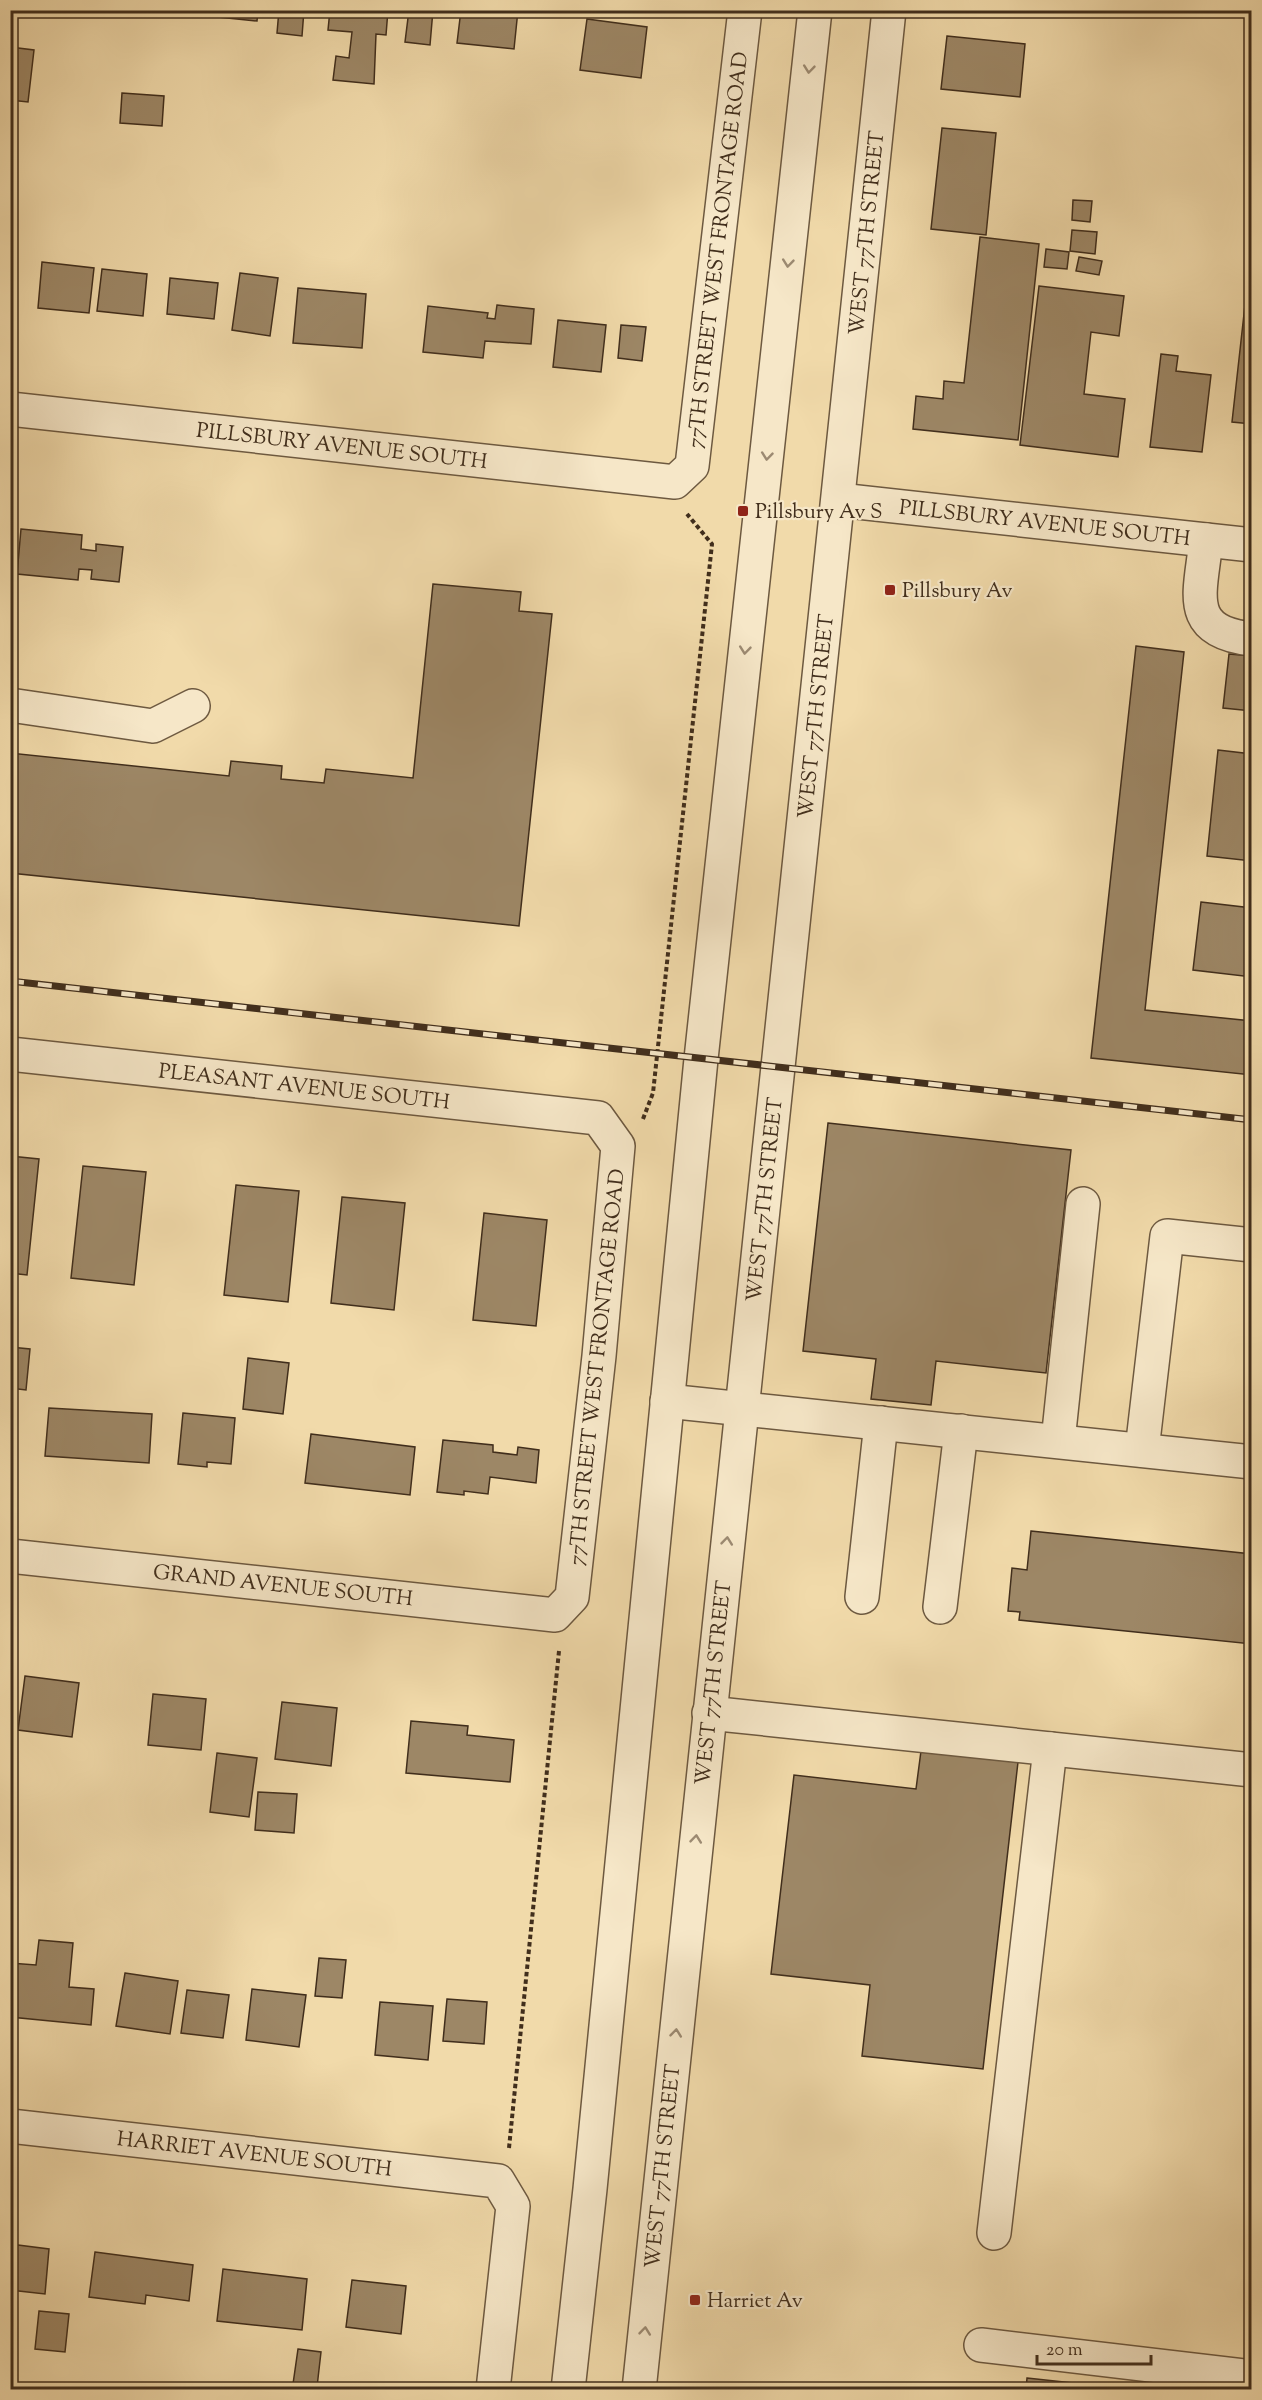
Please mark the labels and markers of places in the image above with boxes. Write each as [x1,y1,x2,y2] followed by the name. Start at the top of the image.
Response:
[755,498,883,528] place label: Pillsbury Av S
[736,504,750,518] marker: Pillsbury Av S
[902,577,1013,607] place label: Pillsbury Av
[883,583,897,597] marker: Pillsbury Av
[707,2287,803,2317] place label: Harriet Av
[688,2293,702,2307] marker: Harriet Av

